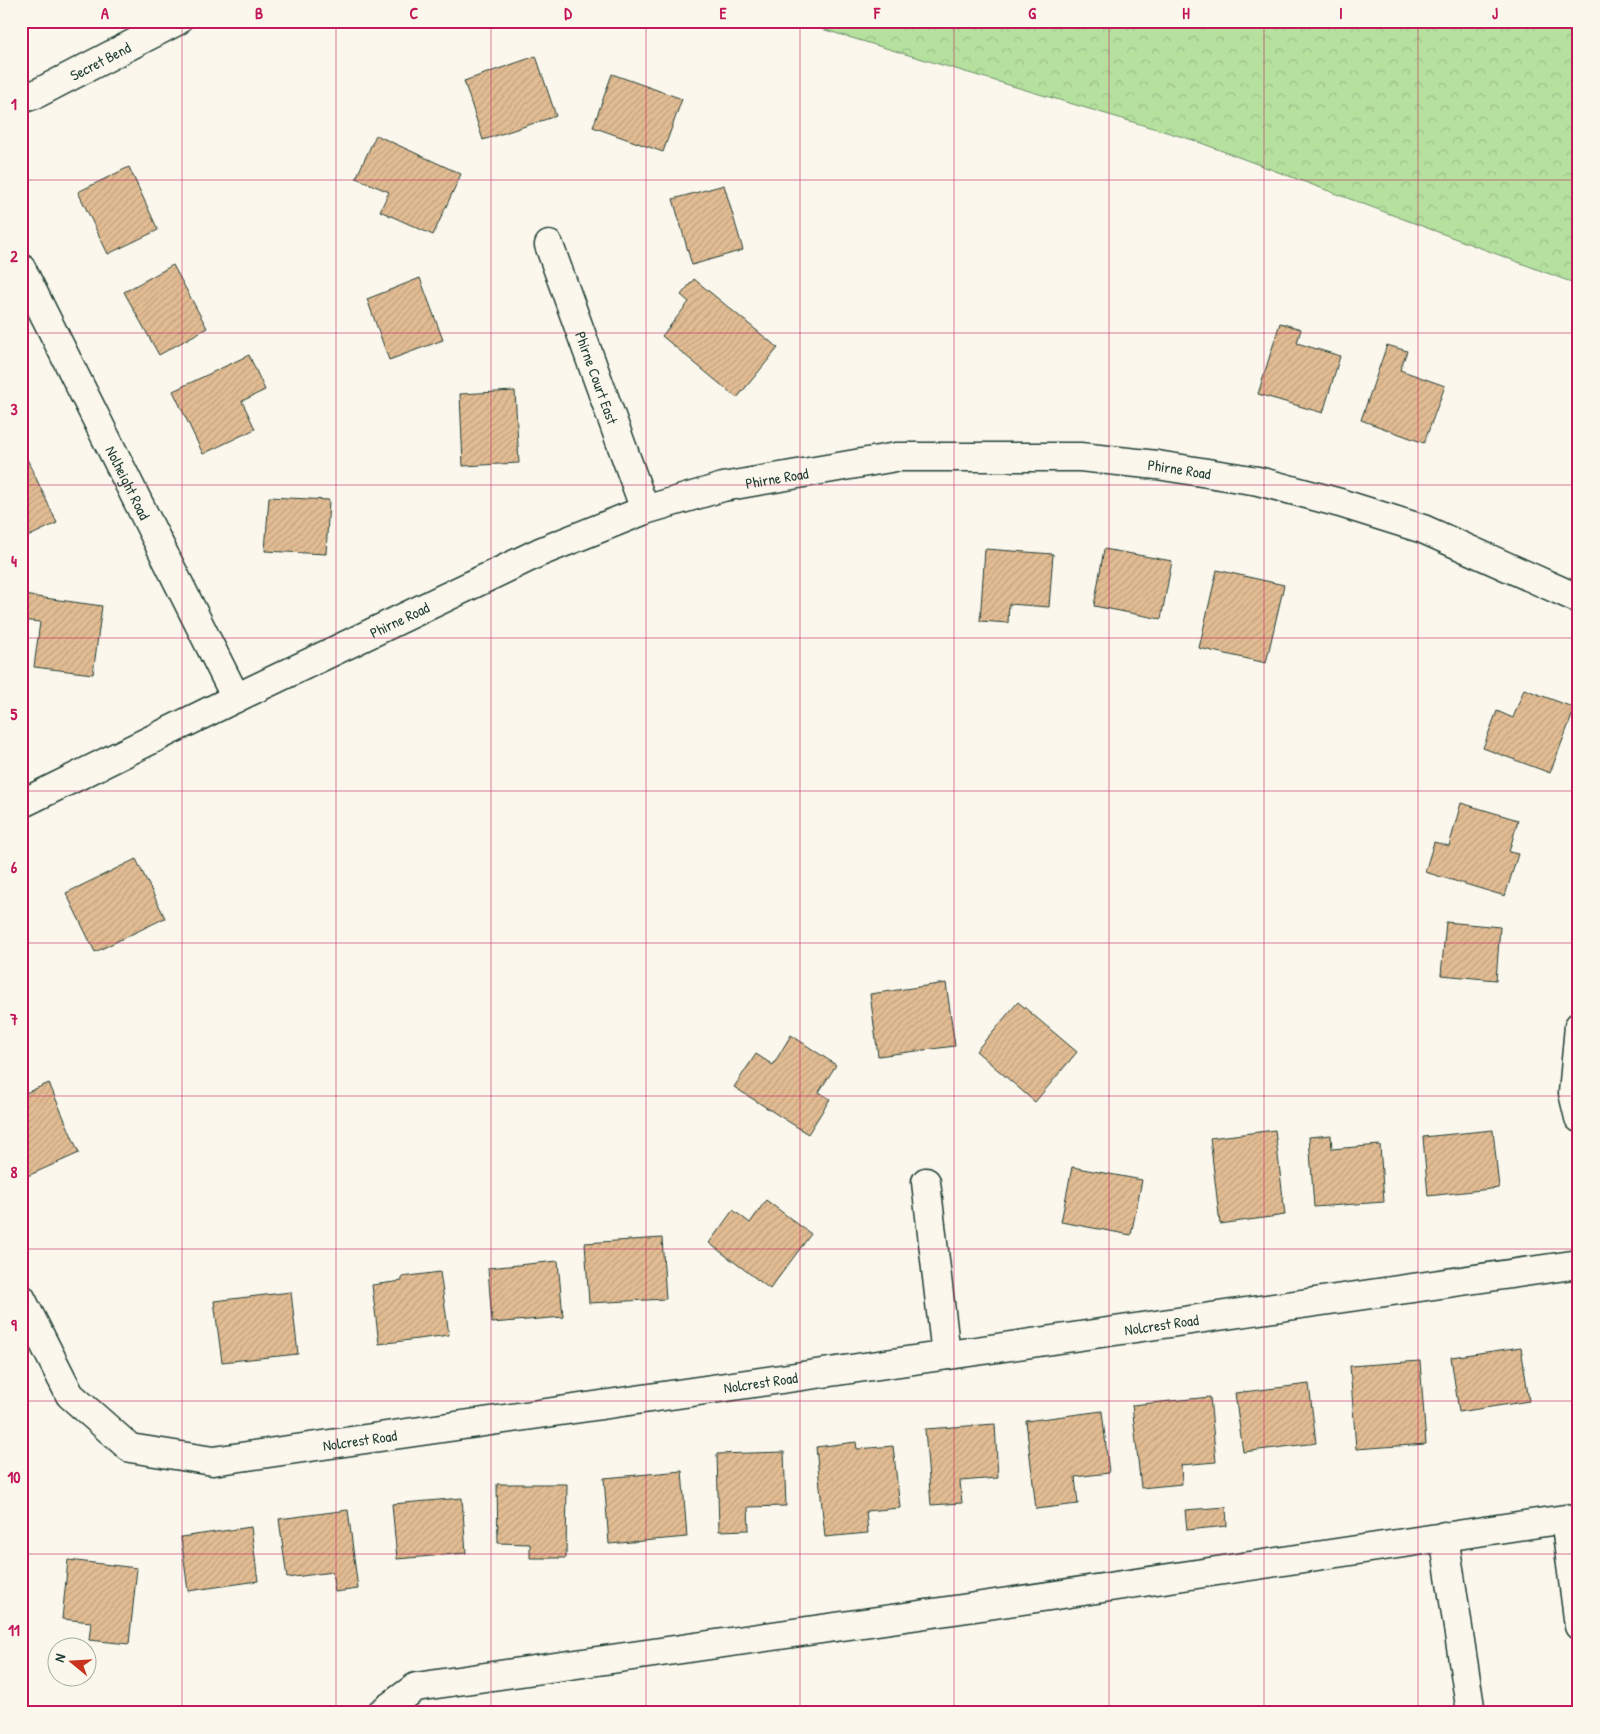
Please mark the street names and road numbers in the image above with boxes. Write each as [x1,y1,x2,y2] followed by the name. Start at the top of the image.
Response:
[66,36,134,85] street label: Secret Bend
[571,328,624,428] street label: Phirne Court East
[101,442,156,523] street label: Nolheight Road
[1147,454,1213,484] street label: Phirne Road
[744,462,810,493] street label: Phirne Road
[366,596,433,643] street label: Phirne Road
[1123,1308,1200,1340] street label: Nolcrest Road
[722,1366,799,1398] street label: Nolcrest Road
[321,1424,398,1456] street label: Nolcrest Road

